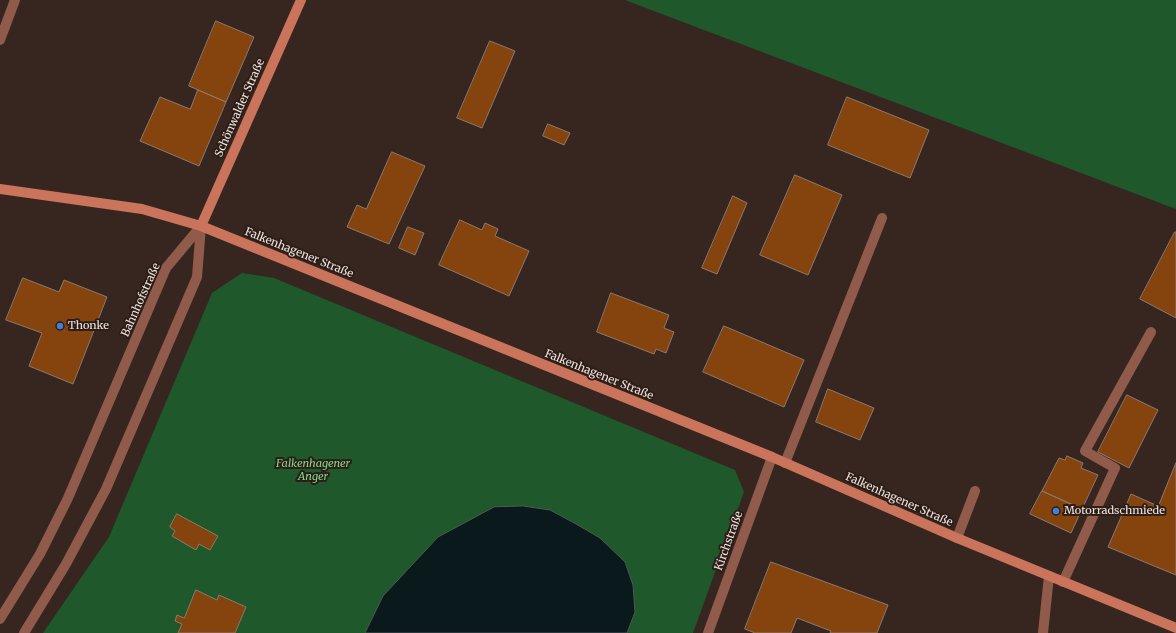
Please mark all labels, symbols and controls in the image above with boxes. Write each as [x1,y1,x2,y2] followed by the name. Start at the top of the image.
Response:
[212,57,268,159] street label: Schönwalder Straße
[243,225,355,281] street label: Falkenhagener Straße
[119,261,163,339] street label: Bahnhofstraße
[68,319,109,333] place label: Thonke
[55,321,65,331] marker: Thonke
[543,347,655,403] street label: Falkenhagener Straße
[276,457,350,483] park label: Falkenhagener Anger
[843,470,955,530] street label: Falkenhagener Straße
[1064,504,1165,518] place label: Motorradschmiede
[1051,506,1061,516] marker: Motorradschmiede
[712,509,746,573] street label: Kirchstraße

